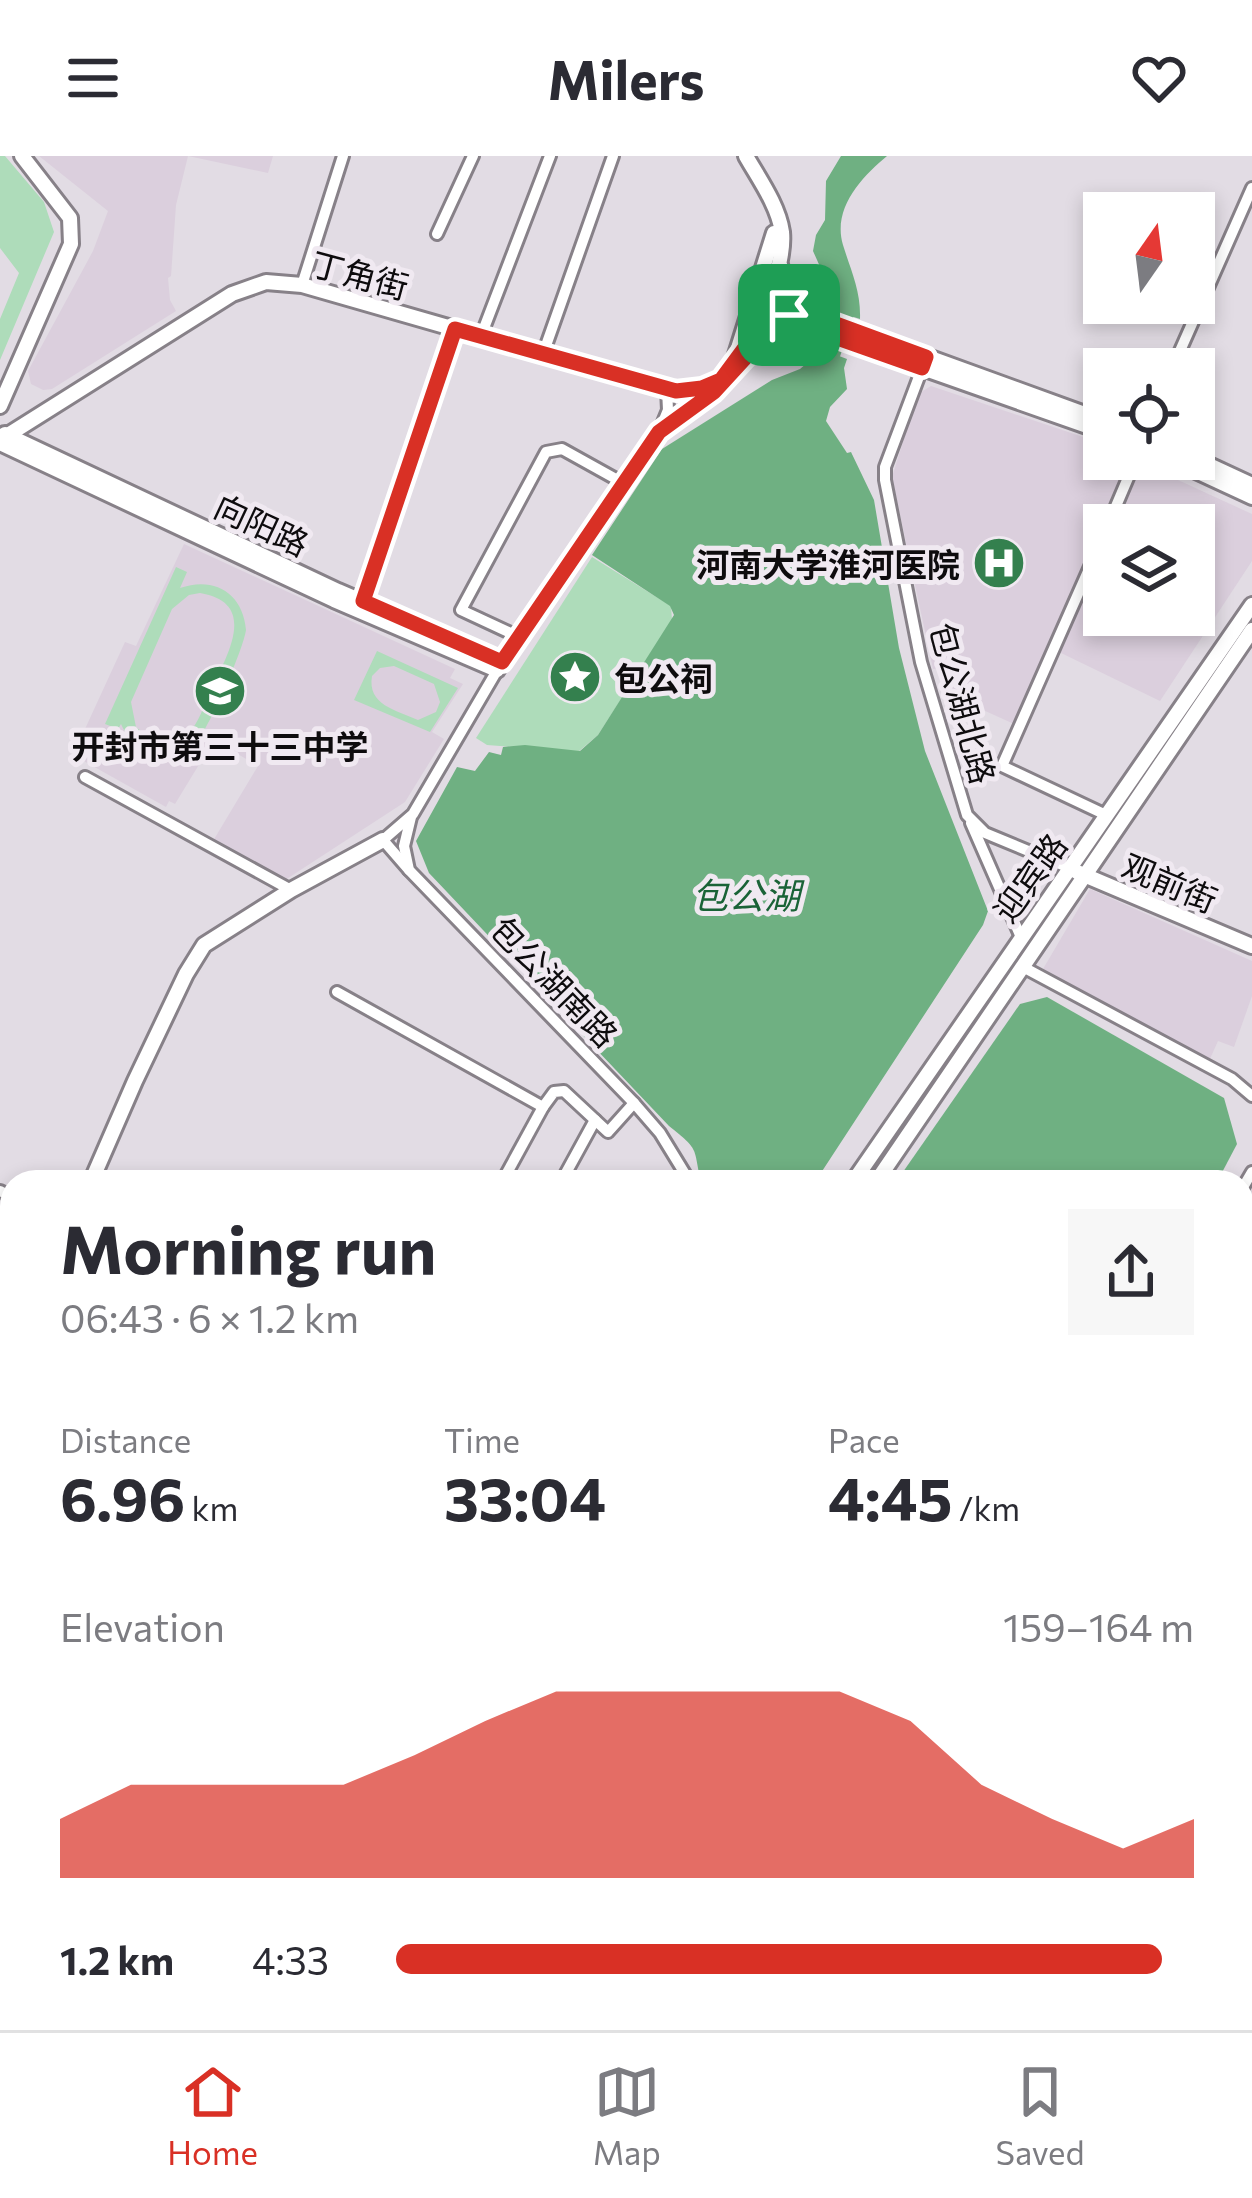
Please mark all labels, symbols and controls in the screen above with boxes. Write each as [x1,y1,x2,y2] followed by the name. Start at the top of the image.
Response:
[60,45,126,111] icon: menu
[548,45,704,111] text: Milers
[1126,45,1192,111] icon: heart
[1083,192,1215,324] north arrow
[1083,192,1215,636] map controls
[307,241,413,307] street label: 丁角街
[738,264,840,366] pin
[756,282,822,348] icon: arrive
[1083,348,1215,480] button: locate
[208,485,316,563] street label: 向阳路
[1083,504,1215,636] button: layers
[971,535,1027,591] hospital icon: 河南大学淮河医院
[696,543,960,584] place label: 河南大学淮河医院
[923,618,1005,788] street label: 包公湖北路
[547,649,603,705] place icon: 包公祠
[614,657,713,698] place label: 包公祠
[192,663,248,719] school or university icon: 开封市第三十三中学
[72,725,369,766] place label: 开封市第三十三中学
[983,825,1075,929] street label: 迎宾路
[1116,844,1224,920] street label: 观前街
[692,872,805,916] water label: 包公湖
[483,907,627,1055] street label: 包公湖南路
[60,1207,437,1288] text: Morning run
[1068,1209,1194,1335] button: share
[60,1293,359,1341] text: 06:43 · 6 × 1.2 km
[60,1419,191,1460] text: Distance
[444,1419,520,1460] text: Time
[828,1419,900,1460] text: Pace
[60,1460,185,1533] text: 6.96
[444,1460,606,1533] text: 33:04
[828,1460,952,1533] text: 4:45
[185,1487,238,1528] text: km
[952,1487,1020,1528] text: /km
[60,1602,225,1650] text: Elevation
[1003,1602,1194,1650] text: 159–164 m
[60,1935,174,1983] text: 1.2 km
[252,1935,329,1983] text: 4:33
[167,2059,258,2172] tab: Home
[593,2059,661,2172] tab: Map
[996,2059,1085,2172] tab: Saved

